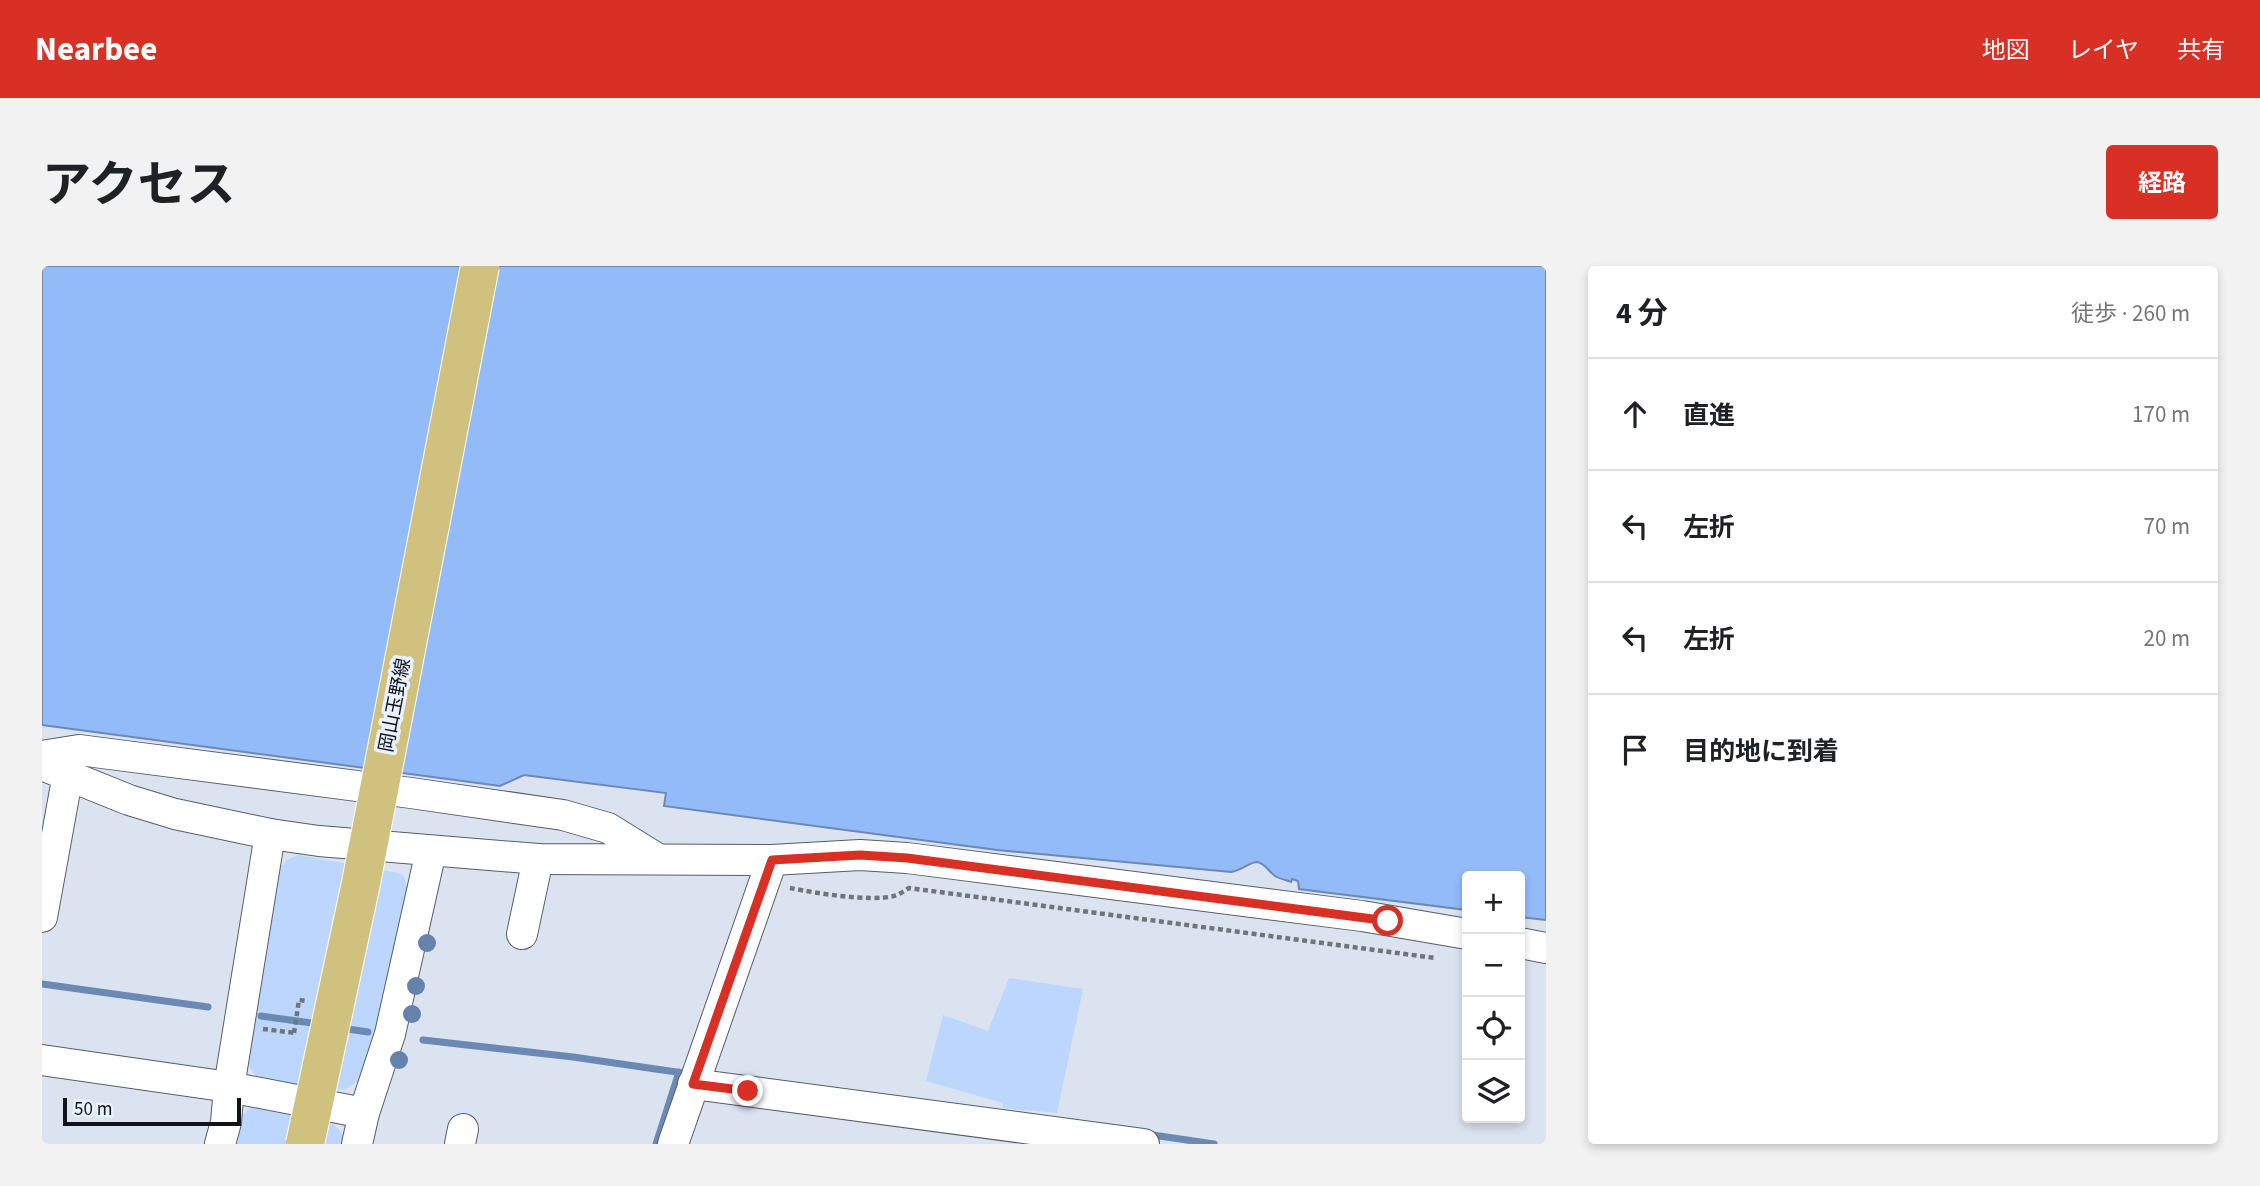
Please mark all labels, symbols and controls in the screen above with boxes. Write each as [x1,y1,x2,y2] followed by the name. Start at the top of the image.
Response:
[35,26,157,73] text: Nearbee
[1982,33,2030,68] text: 地図
[2068,33,2139,68] text: レイヤ
[2177,33,2225,68] text: 共有
[2106,145,2218,219] button: 経路
[42,151,236,221] text: アクセス
[1616,292,1668,335] text: 4 分
[2071,297,2190,330] text: 徒歩 · 260 m
[1616,395,1654,433] icon: ahead
[1683,397,1735,434] text: 直進
[2132,398,2190,431] text: 170 m
[1616,507,1654,545] icon: left
[1683,509,1735,546] text: 左折
[2143,510,2190,543] text: 70 m
[1616,619,1654,657] icon: left
[1683,621,1735,658] text: 左折
[2143,622,2190,655] text: 20 m
[373,656,418,754] street label: 岡山玉野線
[1616,731,1654,769] icon: arrive
[1683,733,1839,770] text: 目的地に到着
[1462,871,1525,1123] map controls
[1462,871,1525,934] button: +
[1372,905,1403,936] route start
[1462,934,1525,997] button: −
[1462,997,1525,1060] button: locate
[1462,1060,1525,1123] button: layers
[732,1075,763,1106] route end
[63,1095,242,1127] scale bar
[74,1096,112,1123] text: 50 m

